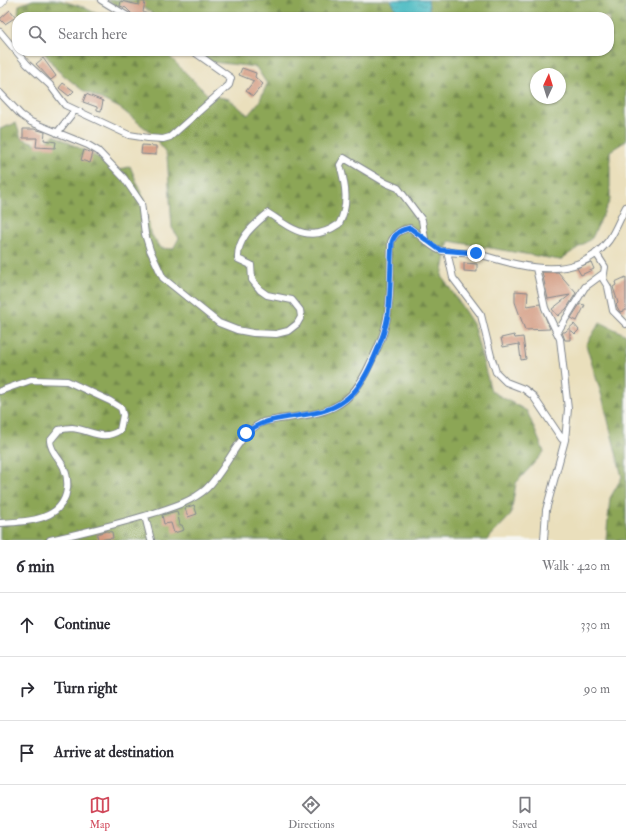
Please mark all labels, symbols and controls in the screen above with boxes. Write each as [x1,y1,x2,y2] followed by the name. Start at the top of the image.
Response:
[12,12,614,56] search box
[26,23,48,45] icon: search
[58,25,127,44] text: Search here
[530,68,566,104] north arrow
[467,244,485,262] route end
[237,424,255,442] route start
[16,556,55,577] text: 6 min
[542,558,610,574] text: Walk · 420 m
[16,614,38,636] icon: ahead
[54,615,110,634] text: Continue
[581,617,610,633] text: 330 m
[16,678,38,700] icon: right
[54,679,117,698] text: Turn right
[584,681,610,697] text: 90 m
[16,742,38,764] icon: arrive
[54,743,174,762] text: Arrive at destination
[89,794,111,831] tab: Map
[288,794,335,831] tab: Directions
[512,794,537,831] tab: Saved

